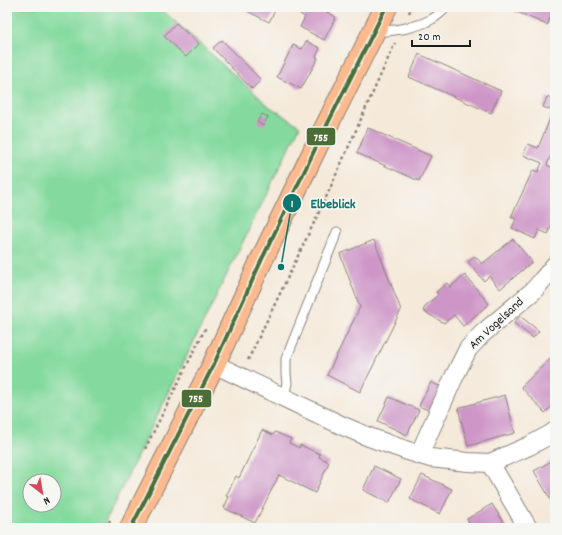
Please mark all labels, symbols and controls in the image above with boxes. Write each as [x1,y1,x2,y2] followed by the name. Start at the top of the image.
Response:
[412,22,470,48] scale bar
[418,29,441,46] text: 20 m
[306,127,336,146] line badge: 755
[314,131,328,147] text: 755
[282,190,364,216] callout: Elbeblick
[310,195,356,215] text: Elbeblick
[291,196,294,213] text: 1
[465,293,529,355] street label: Am Vogelsand
[181,389,212,408] line badge: 755
[189,392,203,408] text: 755
[22,473,62,513] north arrow
[39,492,53,508] text: N

